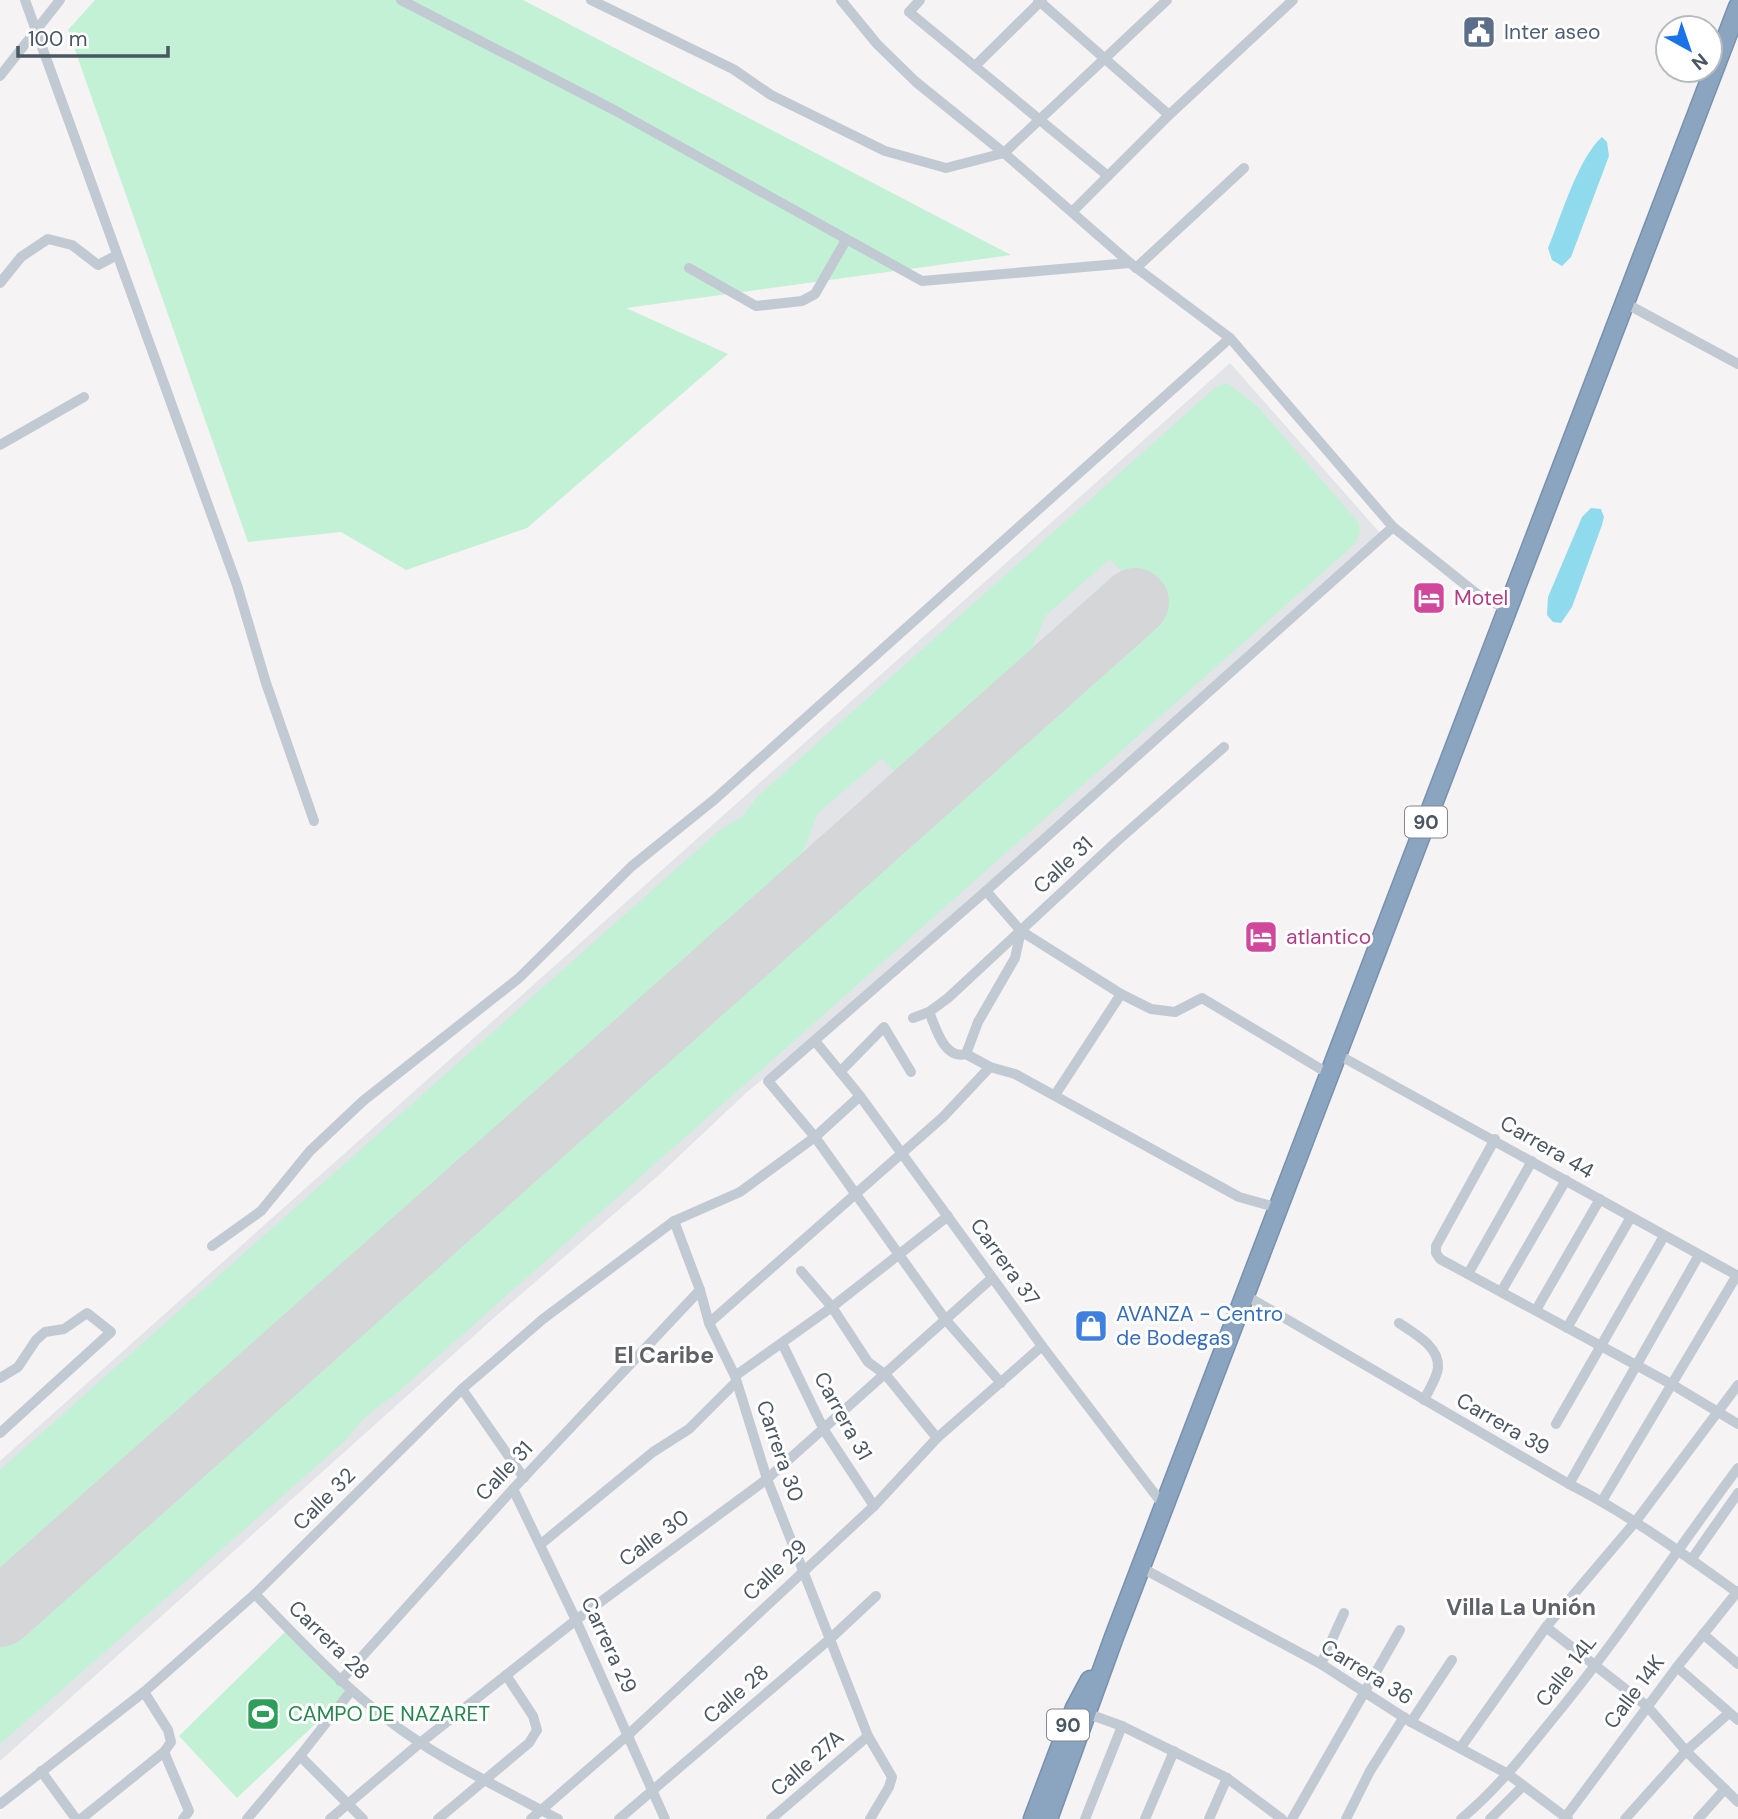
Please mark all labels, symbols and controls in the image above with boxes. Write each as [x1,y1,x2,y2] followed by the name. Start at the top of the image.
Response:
[1460,13,1498,51] public building icon: Inter aseo
[18,14,168,58] scale bar
[1654,14,1724,84] north arrow
[1504,18,1601,46] place label: Inter aseo
[28,25,88,53] text: 100 m
[1686,48,1713,76] text: N
[1410,579,1448,617] hotel icon: Motel
[1454,584,1508,612] place label: Motel
[1405,806,1447,838] road number: 90
[1027,830,1099,900] street label: Calle 31
[1242,918,1280,956] hotel icon: atlantico
[1286,923,1371,951] place label: atlantico
[1495,1109,1599,1185] street label: Carrera 44
[964,1213,1046,1311] street label: Carrera 37
[1116,1300,1283,1352] place label: AVANZA - Centro de Bodegas
[1072,1307,1110,1345] shop icon: AVANZA - Centro de Bodegas
[614,1340,714,1370] district label: El Caribe
[807,1367,879,1465] street label: Carrera 31
[1451,1386,1555,1462] street label: Carrera 39
[750,1397,810,1505] street label: Carrera 30
[469,1435,539,1507] street label: Calle 31
[287,1462,361,1536] street label: Calle 32
[613,1503,695,1573] street label: Calle 30
[737,1533,813,1607] street label: Calle 29
[574,1592,644,1698] street label: Carrera 29
[1446,1592,1596,1622] district label: Villa La Unión
[282,1594,376,1686] street label: Carrera 28
[1529,1629,1603,1713] street label: Calle 14L
[1316,1633,1418,1711] street label: Carrera 36
[1597,1650,1671,1734] street label: Calle 14K
[697,1658,775,1730] street label: Calle 28
[244,1695,282,1733] sports icon: CAMPO DE NAZARET
[288,1700,490,1728] place label: CAMPO DE NAZARET
[1047,1709,1089,1740] road number: 90
[764,1723,850,1803] street label: Calle 27A

